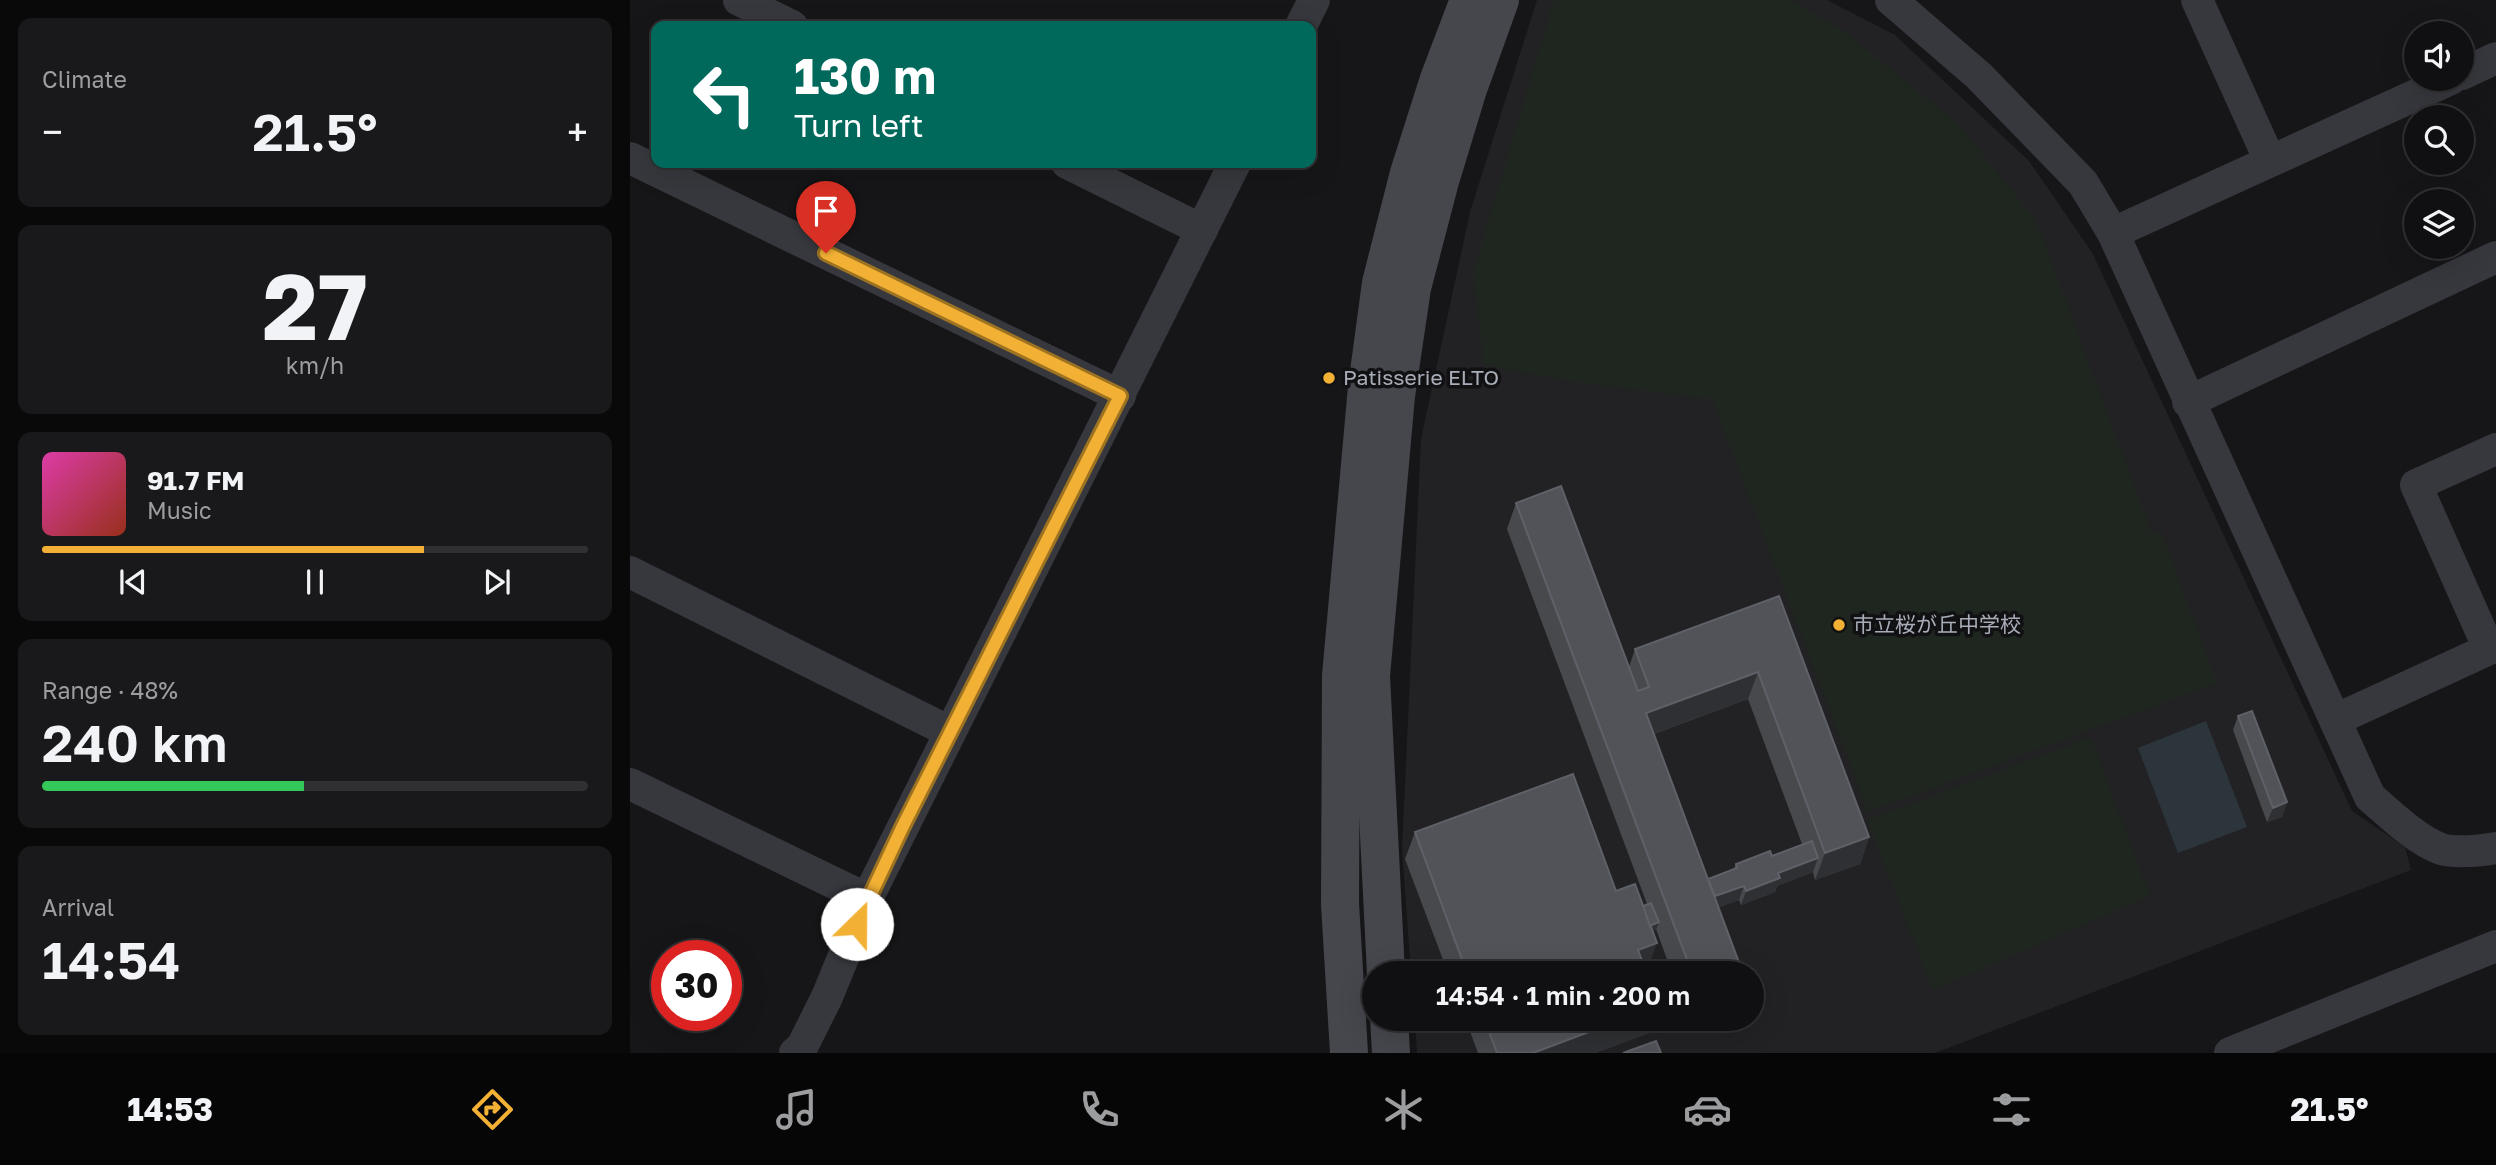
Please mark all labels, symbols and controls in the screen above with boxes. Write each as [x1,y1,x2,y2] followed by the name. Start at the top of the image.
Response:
[2404,21,2474,259] map controls
[2404,21,2474,91] button: sound
[794,46,936,105] text: 130 m
[679,49,770,140] icon: left
[42,65,127,93] text: Climate
[253,100,377,162] text: 21.5°
[2404,105,2474,175] button: search
[794,106,923,144] text: Turn left
[42,109,63,154] text: −
[567,109,588,154] text: +
[796,181,856,253] pin
[2404,189,2474,259] button: layers
[807,192,845,230] icon: arrive
[262,251,368,360] text: 27
[286,351,344,379] text: km/h
[1343,364,1499,390] place label: Patisserie ELTO
[1321,370,1337,386] marker: Patisserie ELTO
[147,465,245,496] text: 91.7 FM
[147,496,212,524] text: Music
[114,563,152,601] icon: previous
[296,563,334,601] icon: pause
[478,563,516,601] icon: next
[1853,611,2021,637] place label: 市立桜が丘中学校
[1831,617,1847,633] marker: 市立桜が丘中学校
[42,676,178,704] text: Range · 48%
[42,711,227,773] text: 240 km
[820,887,894,961] position arrow
[42,893,114,921] text: Arrival
[42,928,181,990] text: 14:54
[651,940,742,1031] speed limit sign: 30
[1436,980,1690,1011] text: 14:54 · 1 min · 200 m
[468,1085,517,1134] icon: directions
[772,1085,821,1134] icon: music
[1075,1085,1124,1134] icon: phone
[1379,1085,1428,1134] icon: climate
[1683,1085,1732,1134] icon: car
[1987,1085,2036,1134] icon: filters
[127,1090,213,1128] text: 14:53
[2290,1090,2369,1128] text: 21.5°

